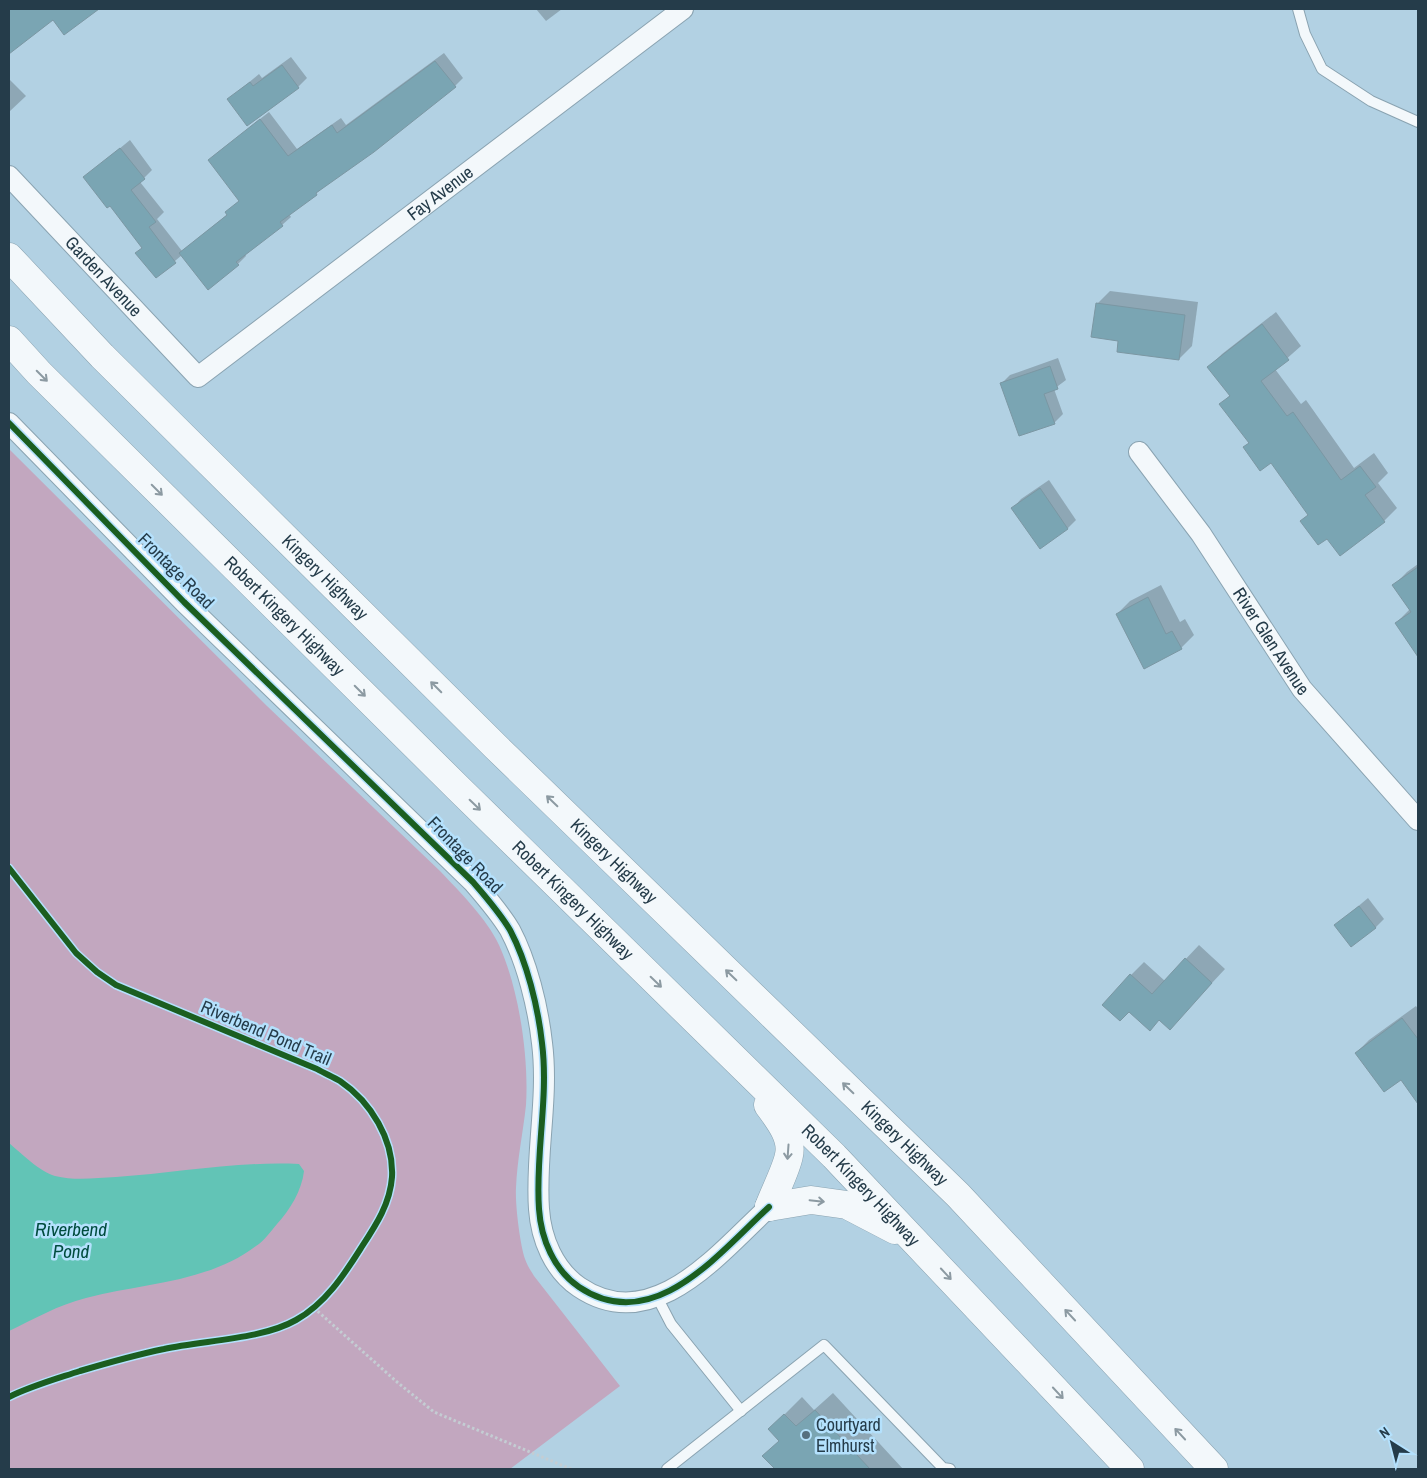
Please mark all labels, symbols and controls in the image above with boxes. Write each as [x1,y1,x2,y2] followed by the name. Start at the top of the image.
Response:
[402,160,478,226] street label: Fay Avenue
[60,230,148,322] street label: Garden Avenue
[36,369,48,382] one-way arrow
[151,484,164,496] one-way arrow
[133,527,220,614] street label: Frontage Road
[277,528,375,626] street label: Kingery Highway
[219,550,351,682] street label: Robert Kingery Highway
[1227,582,1315,701] street label: River Glen Avenue
[430,682,442,694] one-way arrow
[353,685,366,697] one-way arrow
[545,795,558,807] one-way arrow
[469,799,481,811] one-way arrow
[422,811,509,899] street label: Frontage Road
[565,813,664,909] street label: Kingery Highway
[507,835,640,966] street label: Robert Kingery Highway
[725,969,737,981] one-way arrow
[650,975,662,988] one-way arrow
[197,994,335,1071] street label: Riverbend Pond Trail
[842,1082,854,1094] one-way arrow
[856,1095,954,1191] street label: Kingery Highway
[796,1118,926,1252] street label: Robert Kingery Highway
[783,1144,792,1160] one-way arrow
[809,1196,825,1206] one-way arrow
[35,1216,107,1264] water label: Riverbend Pond
[940,1268,952,1281] one-way arrow
[1064,1308,1076,1321] one-way arrow
[1052,1386,1064,1399] one-way arrow
[816,1412,881,1458] place label: Courtyard Elmhurst
[1367,1418,1417,1468] north arrow
[1376,1423,1393,1442] text: N
[1174,1427,1186,1440] one-way arrow
[800,1429,812,1441] marker: Courtyard Elmhurst

